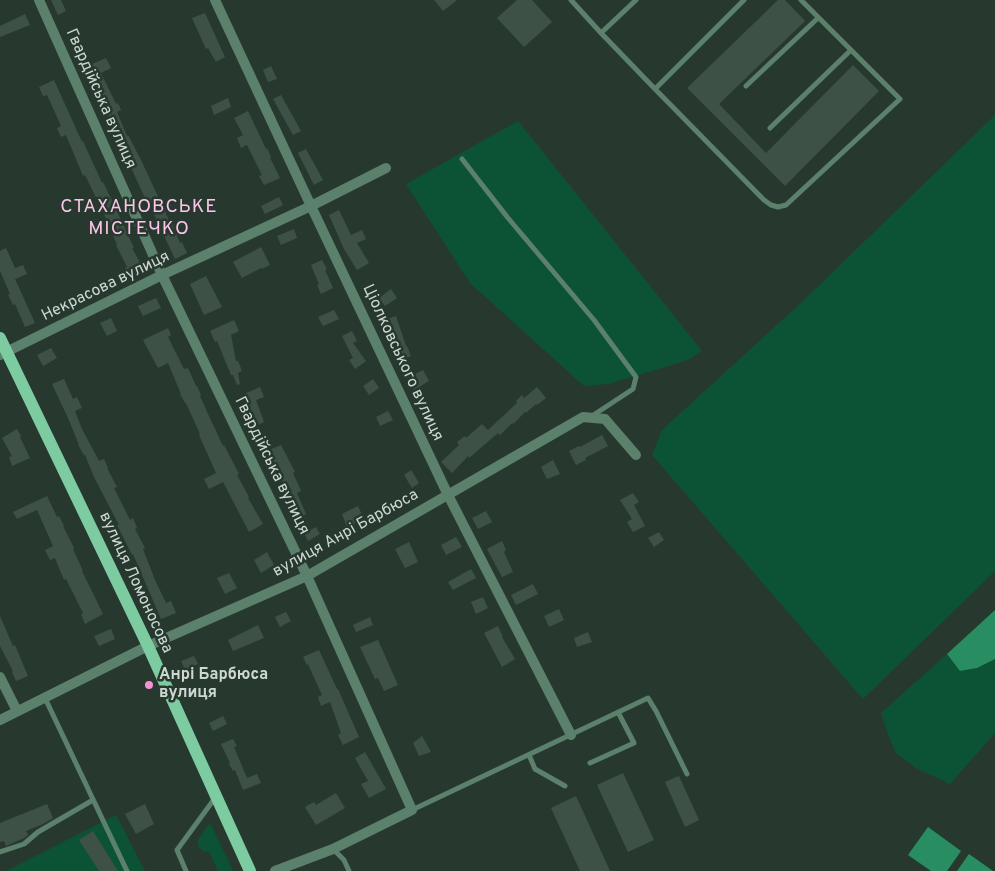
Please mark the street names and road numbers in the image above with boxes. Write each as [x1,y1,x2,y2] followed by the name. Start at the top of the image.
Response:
[60,26,140,172] street label: Гвардійська вулиця
[39,248,173,326] street label: Некрасова вулиця
[357,282,447,444] street label: Ціолковського вулиця
[229,394,313,538] street label: Гвардійська вулиця
[270,486,422,582] street label: вулиця Анрі Барбюса
[94,509,176,657] street label: вулиця Ломоносова

